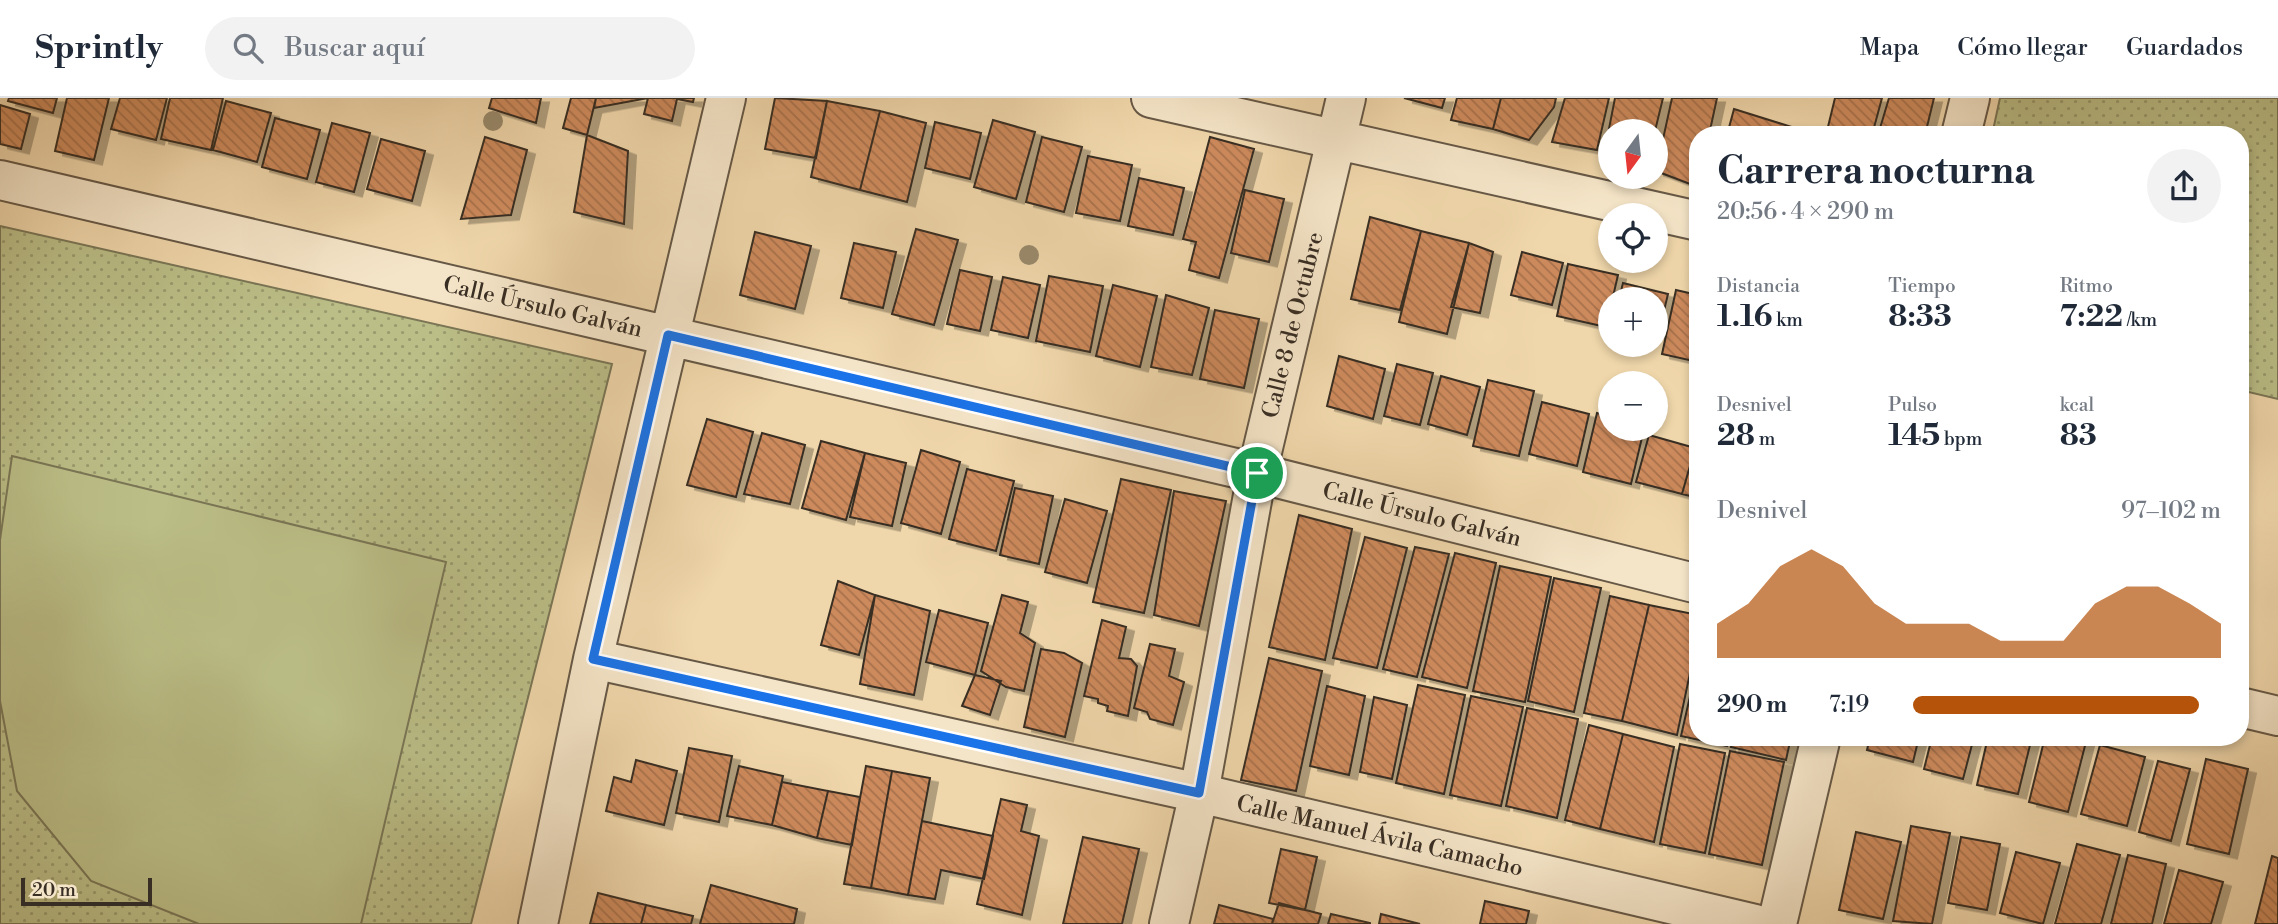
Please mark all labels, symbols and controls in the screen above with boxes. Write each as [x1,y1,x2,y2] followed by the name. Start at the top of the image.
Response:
[205,17,695,80] search box
[35,28,163,69] text: Sprintly
[229,29,267,67] icon: search
[285,32,425,64] text: Buscar aquí
[1860,33,1919,63] text: Mapa
[1957,33,2088,63] text: Cómo llegar
[2126,33,2243,63] text: Guardados
[1598,119,1668,189] north arrow
[1598,119,1668,441] map controls
[1717,148,2035,195] text: Carrera nocturna
[2147,149,2221,223] button: share
[1717,198,1894,226] text: 20:56 · 4 × 290 m
[1598,203,1668,273] button: locate
[1256,229,1330,421] street label: Calle 8 de Octubre
[440,267,646,344] street label: Calle Úrsulo Galván
[1717,274,1800,298] text: Distancia
[1888,274,1956,298] text: Tiempo
[2060,274,2113,298] text: Ritmo
[1598,287,1668,357] button: +
[1717,298,1772,336] text: 1.16
[1888,298,1952,336] text: 8:33
[2060,298,2123,336] text: 7:22
[1772,308,1803,332] text: km
[2123,308,2157,332] text: /km
[1598,371,1668,441] button: −
[1717,393,1792,417] text: Desnivel
[1888,393,1937,417] text: Pulso
[2060,393,2094,417] text: kcal
[1717,417,1755,455] text: 28
[1888,417,1940,455] text: 145
[2060,417,2097,455] text: 83
[1755,427,1775,451] text: m
[1940,427,1982,451] text: bpm
[1227,443,1287,503] pin
[1238,454,1276,492] icon: arrive
[1320,474,1525,553] street label: Calle Úrsulo Galván
[1717,497,1807,525] text: Desnivel
[2121,497,2221,525] text: 97–102 m
[1717,691,1787,719] text: 290 m
[1829,691,1869,719] text: 7:19
[1234,787,1526,883] street label: Calle Manuel Ávila Camacho
[21,875,152,907] scale bar
[32,878,76,902] text: 20 m

